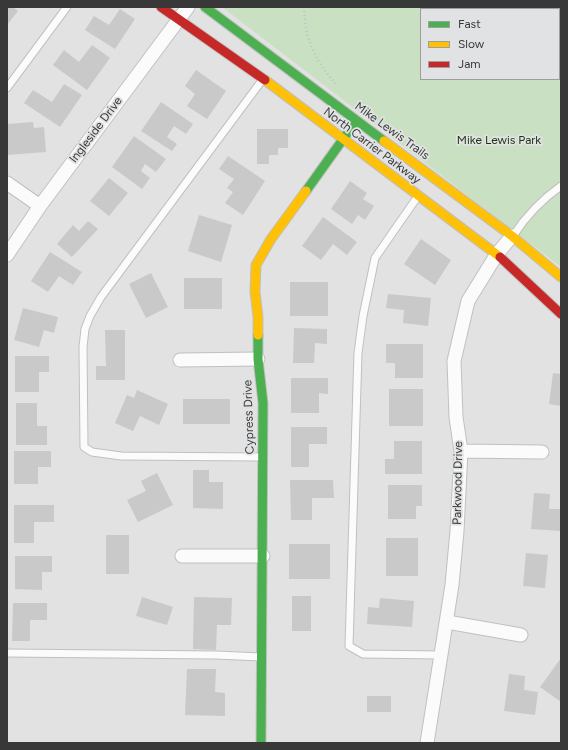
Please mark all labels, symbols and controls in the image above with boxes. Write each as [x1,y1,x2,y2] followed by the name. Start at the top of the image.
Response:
[420,8,560,80] legend
[458,17,481,31] text: Fast
[458,37,484,51] text: Slow
[458,57,481,71] text: Jam
[67,94,125,166] street label: Ingleside Drive
[352,99,432,163] street label: Mike Lewis Trails
[320,105,424,187] street label: North Carrier Parkway
[457,133,541,147] park label: Mike Lewis Park
[241,379,257,455] street label: Cypress Drive
[450,441,466,525] street label: Parkwood Drive

